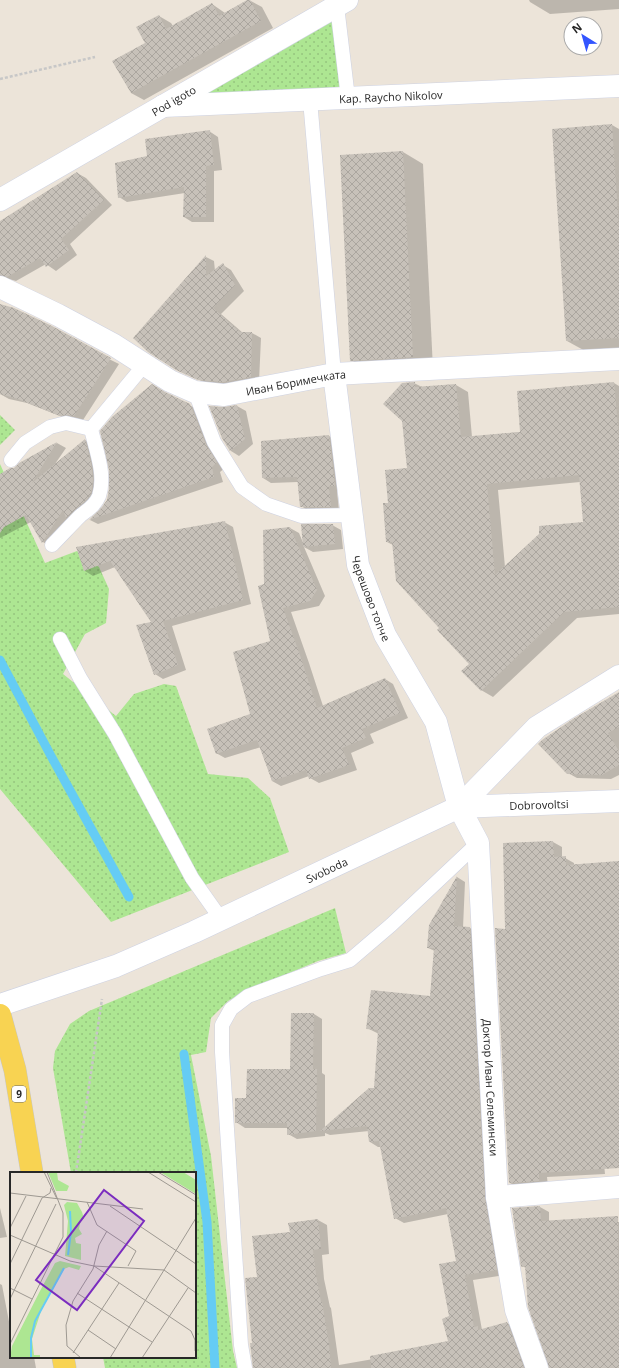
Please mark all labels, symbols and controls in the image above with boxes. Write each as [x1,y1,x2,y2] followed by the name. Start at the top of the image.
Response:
[563,16,603,56] north arrow
[569,19,585,36] text: N
[148,81,198,119] street label: Pod igoto
[339,86,443,106] street label: Kap. Raycho Nikolov
[244,366,346,398] street label: Иван Боримечката
[349,554,394,644] street label: Черешово топче
[509,795,569,813] street label: Dobrovoltsi
[303,853,350,886] street label: Svoboda
[480,1018,502,1157] street label: Доктор Иван Селемински
[12,1086,26,1102] road number: 9
[10,1172,196,1358] inset map

